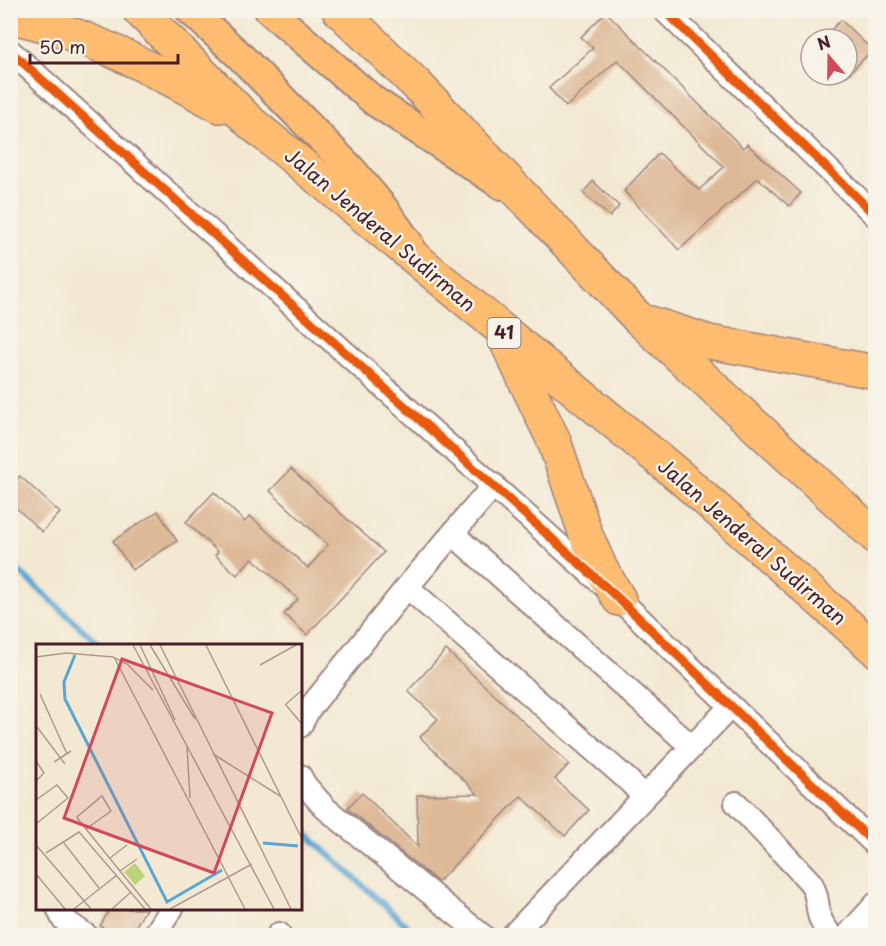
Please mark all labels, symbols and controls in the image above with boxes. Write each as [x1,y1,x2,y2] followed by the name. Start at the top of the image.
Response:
[30,27,178,65] scale bar
[799,27,859,87] north arrow
[813,29,834,55] text: N
[39,33,86,60] text: 50 m
[279,140,483,318] street label: Jalan Jenderal Sudirman
[488,318,520,348] road number: 41
[652,451,854,632] street label: Jalan Jenderal Sudirman
[36,644,302,910] inset map

